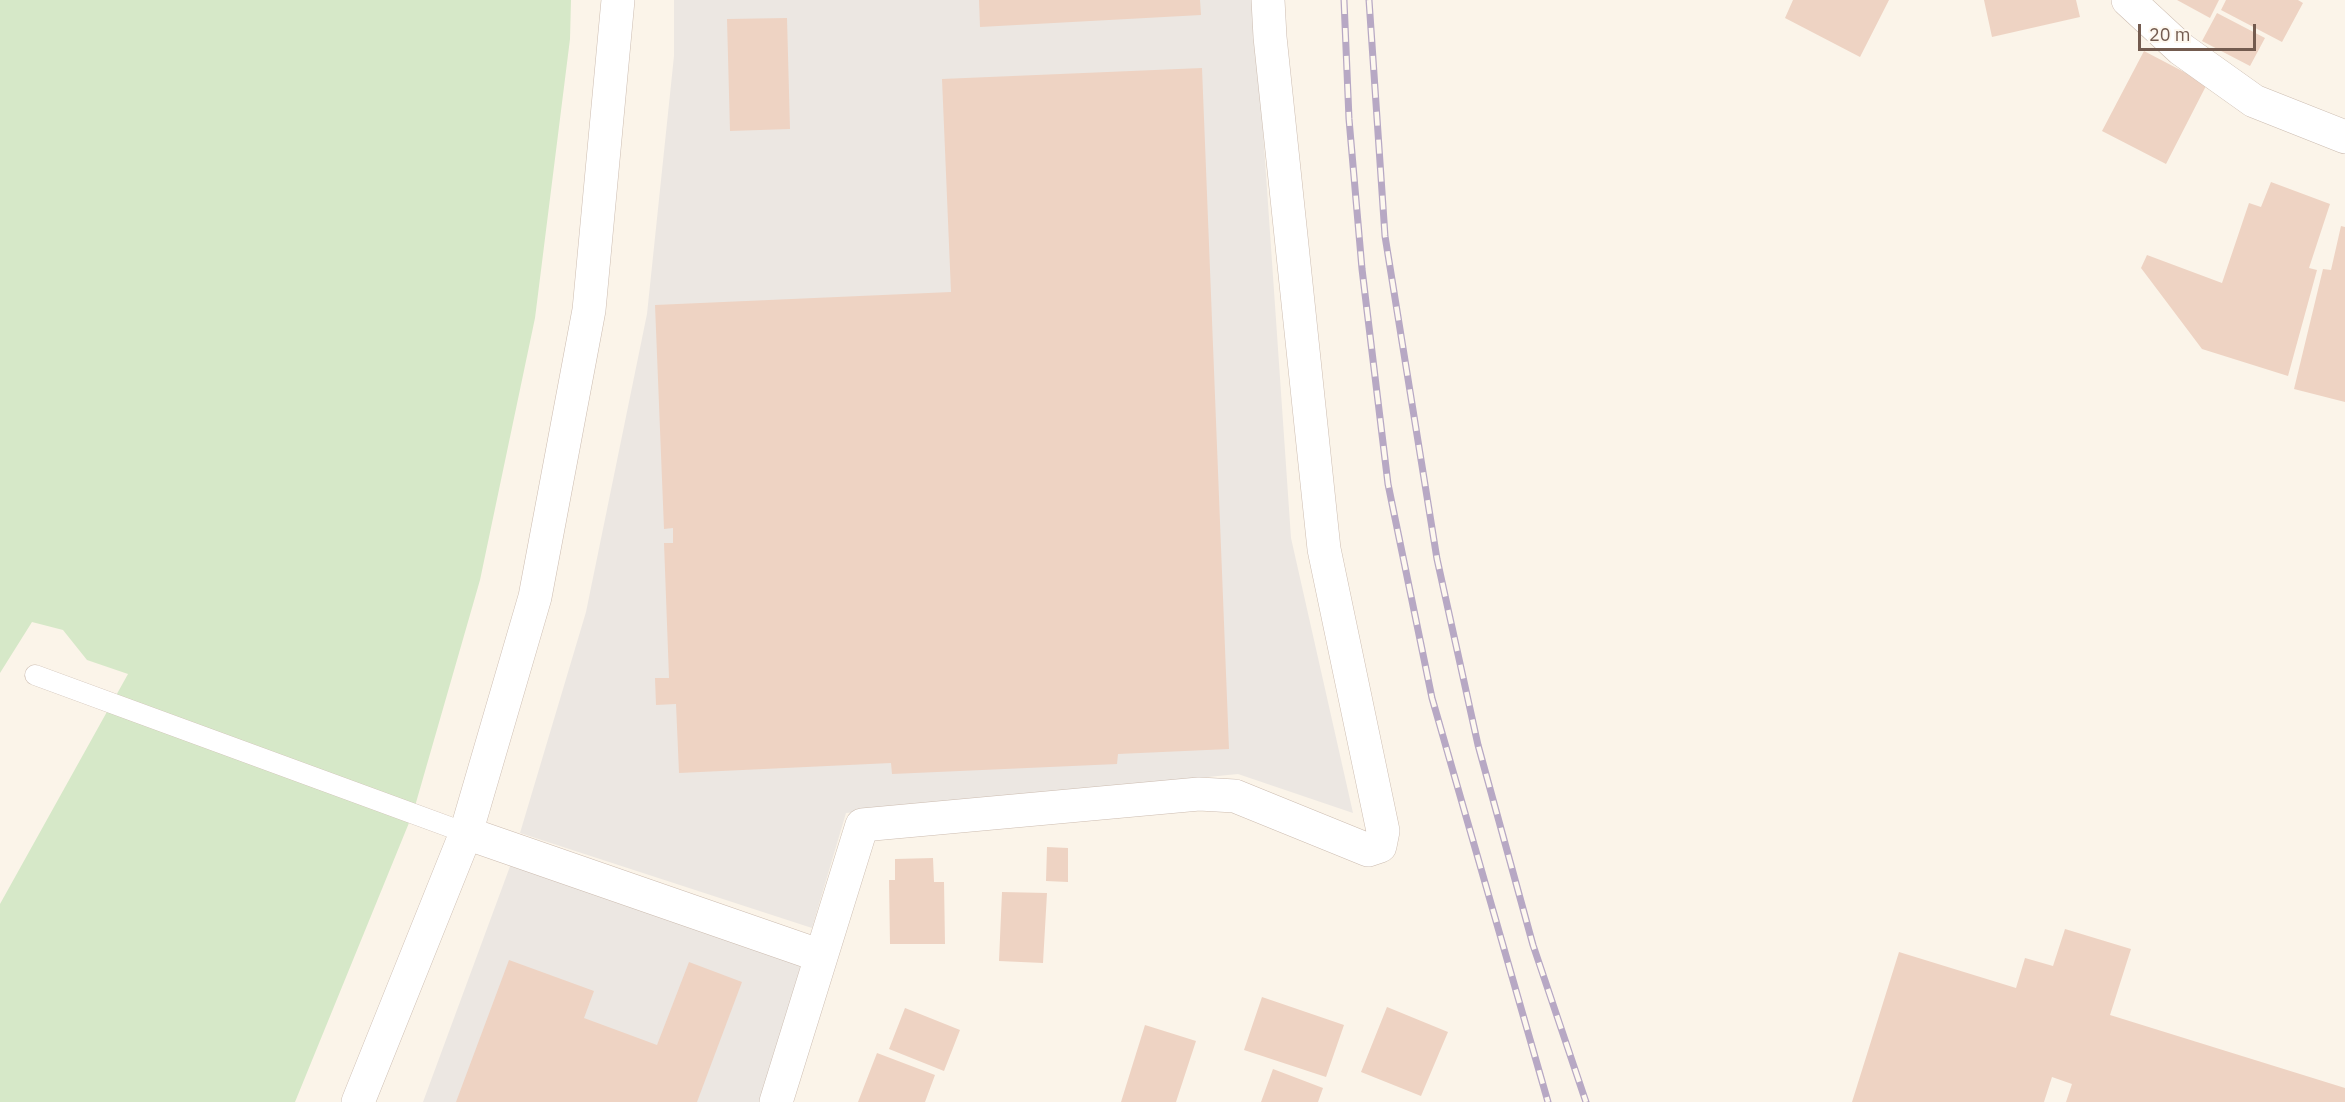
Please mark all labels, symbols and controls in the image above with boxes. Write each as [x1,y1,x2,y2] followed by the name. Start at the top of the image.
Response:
[2141,12,2260,50] scale bar
[2149,23,2191,46] text: 20 m

